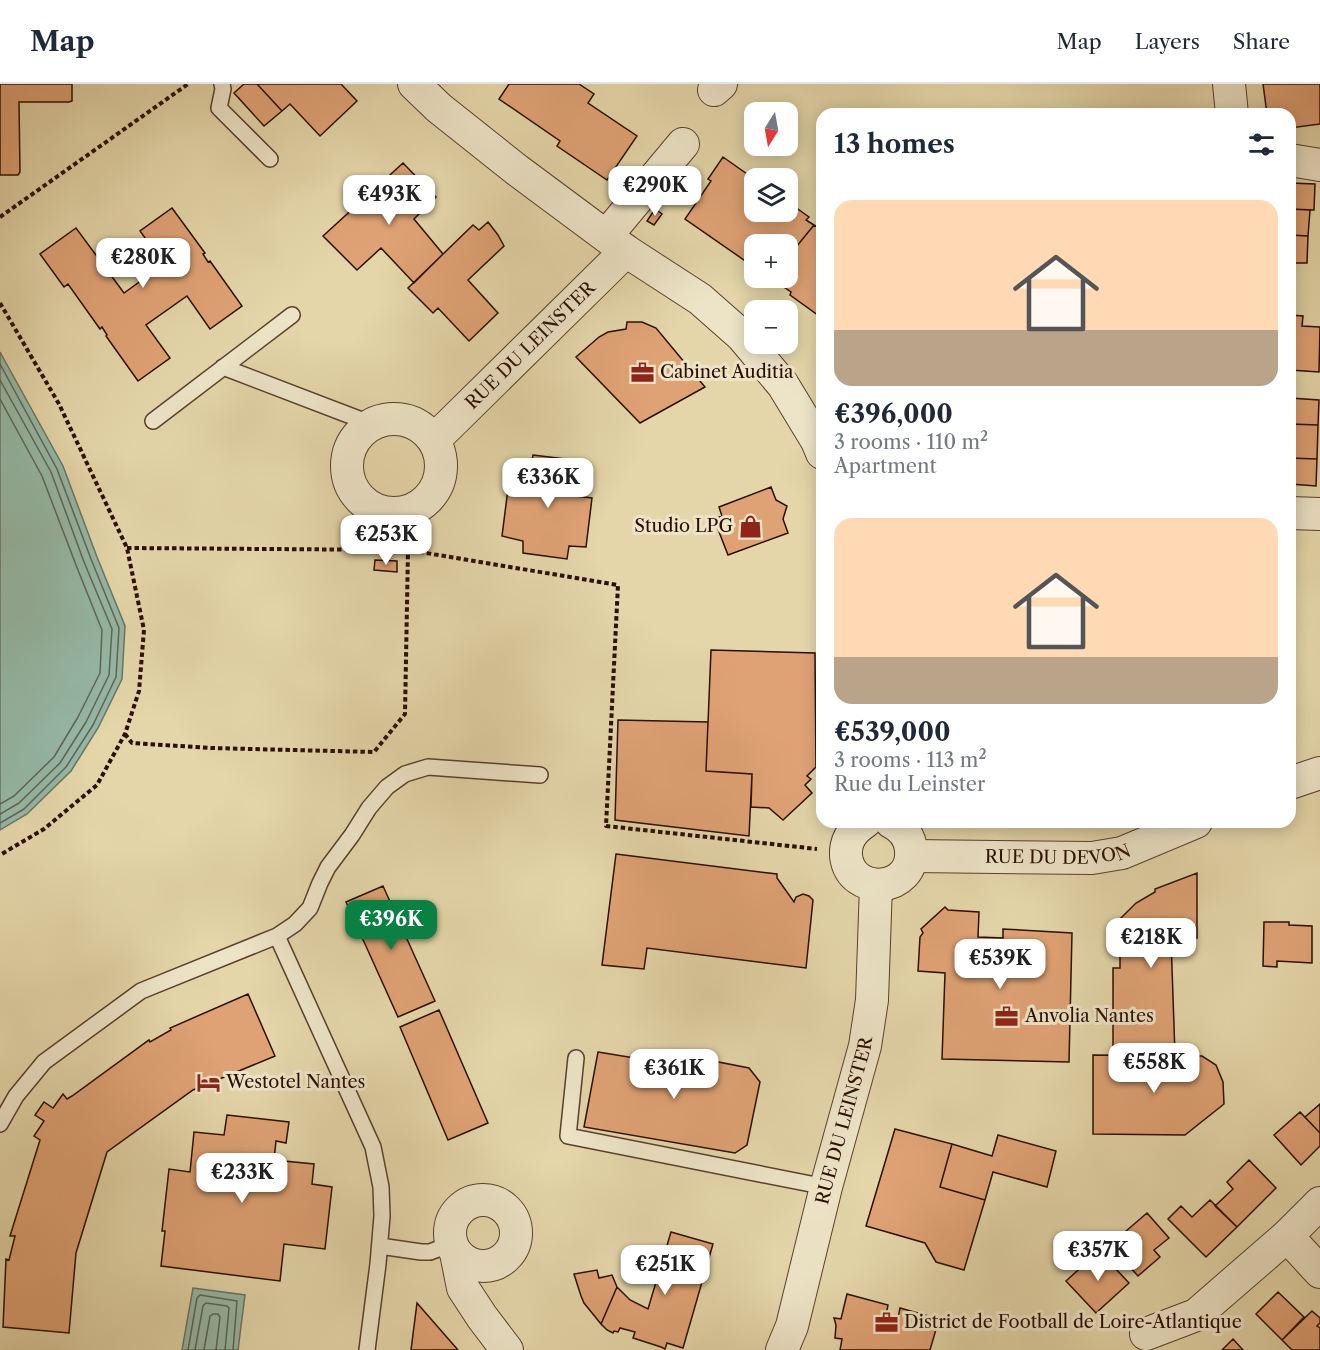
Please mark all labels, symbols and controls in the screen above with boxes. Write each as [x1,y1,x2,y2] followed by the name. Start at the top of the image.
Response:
[30,24,94,58] text: Map
[1057,29,1102,54] text: Map
[1135,29,1200,54] text: Layers
[1233,29,1290,54] text: Share
[744,102,798,156] north arrow
[744,102,798,354] map controls
[834,128,955,160] text: 13 homes
[1245,128,1278,161] icon: filters
[613,166,697,217] pin: €290K
[744,168,798,222] button: layers
[622,173,688,197] text: €290K
[347,175,431,226] pin: €493K
[357,182,421,206] text: €493K
[744,234,798,288] button: +
[101,238,185,289] pin: €280K
[1002,239,1110,347] icon: home
[110,245,176,269] text: €280K
[461,276,600,414] street label: RUE DU LEINSTER
[744,300,798,354] button: −
[629,359,655,385] office icon: Cabinet Auditia
[660,361,794,383] place label: Cabinet Auditia
[834,398,953,430] text: €396,000
[834,430,988,454] text: 3 rooms · 110 m²
[834,454,937,478] text: Apartment
[506,458,590,509] pin: €336K
[516,465,580,489] text: €336K
[738,513,764,539] shop icon: Studio LPG
[344,515,428,566] pin: €253K
[634,515,733,537] place label: Studio LPG
[355,522,417,546] text: €253K
[1002,557,1110,665] icon: home
[834,716,951,748] text: €539,000
[834,748,987,772] text: 3 rooms · 113 m²
[834,772,986,796] text: Rue du Leinster
[985,839,1134,870] street label: RUE DU DEVON
[349,900,433,951] pin: €396K
[359,907,423,931] text: €396K
[1109,918,1193,969] pin: €218K
[1120,925,1182,949] text: €218K
[958,939,1042,990] pin: €539K
[969,946,1031,970] text: €539K
[994,1003,1020,1029] office icon: Anvolia Nantes
[1024,1005,1154,1027] place label: Anvolia Nantes
[811,1035,877,1207] street label: RUE DU LEINSTER
[1112,1043,1196,1094] pin: €558K
[632,1049,716,1100] pin: €361K
[1122,1050,1186,1074] text: €558K
[644,1056,704,1080] text: €361K
[195,1069,221,1095] hotel icon: Westotel Nantes
[225,1071,365,1093] place label: Westotel Nantes
[200,1153,284,1204] pin: €233K
[210,1160,274,1184] text: €233K
[1056,1231,1140,1282] pin: €357K
[1067,1238,1129,1262] text: €357K
[623,1245,707,1296] pin: €251K
[635,1252,695,1276] text: €251K
[873,1309,899,1335] office icon: District de Football de Loire-Atlantique
[904,1311,1242,1333] place label: District de Football de Loire-Atlantique

